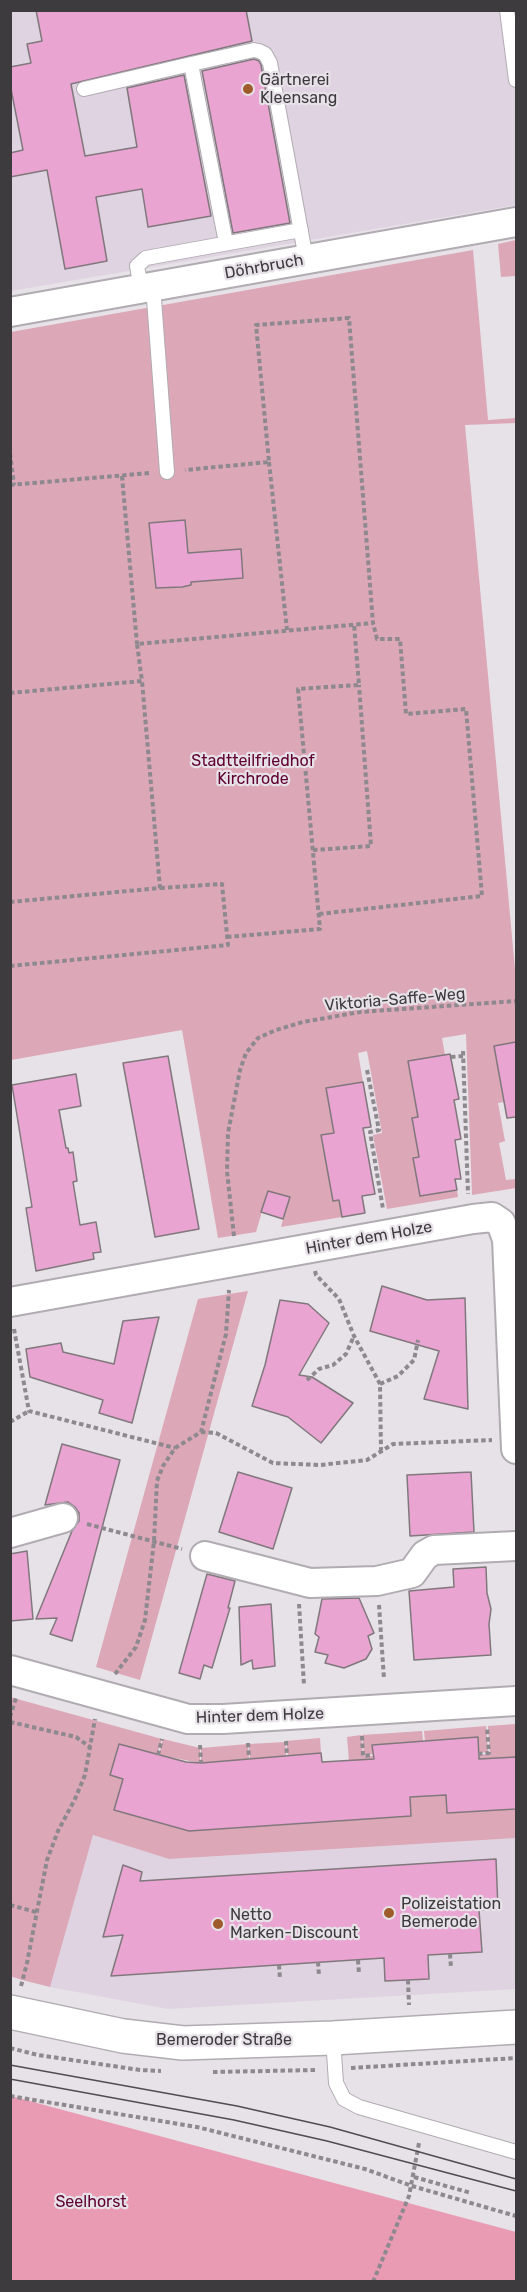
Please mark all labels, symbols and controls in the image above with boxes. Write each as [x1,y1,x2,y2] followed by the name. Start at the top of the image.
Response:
[260,70,337,108] place label: Gärtnerei Kleensang
[241,82,255,96] marker: Gärtnerei Kleensang
[223,251,305,283] street label: Döhrbruch
[191,751,315,789] park label: Stadtteilfriedhof Kirchrode
[324,984,466,1016] street label: Viktoria-Saffe-Weg
[304,1217,434,1259] street label: Hinter dem Holze
[196,1704,324,1728] street label: Hinter dem Holze
[401,1894,501,1932] place label: Polizeistation Bemerode
[230,1905,358,1943] place label: Netto Marken-Discount
[382,1906,396,1920] marker: Polizeistation Bemerode
[211,1917,225,1931] marker: Netto Marken-Discount
[156,2030,292,2050] street label: Bemeroder Straße
[55,2192,127,2212] park label: Seelhorst

